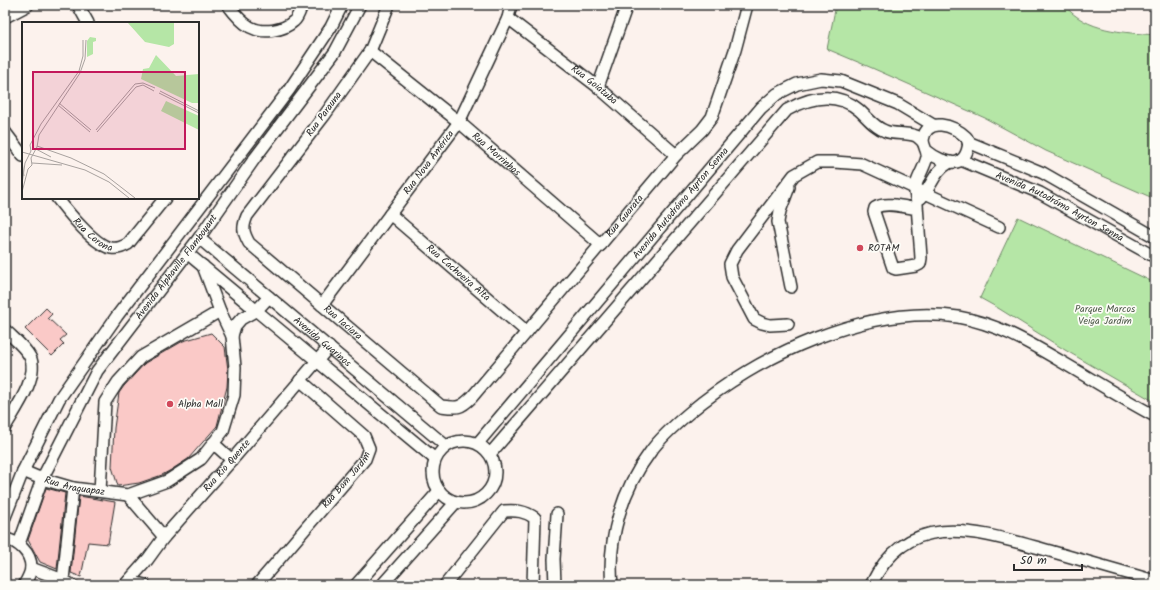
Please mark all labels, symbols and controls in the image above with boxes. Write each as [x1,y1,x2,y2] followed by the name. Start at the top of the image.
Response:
[22,22,199,199] inset map
[568,61,621,109] street label: Rua Goiatuba
[302,88,346,140] street label: Rua Parauna
[399,127,458,198] street label: Rua Nova América
[468,128,525,180] street label: Rua Morrinhos
[629,143,733,263] street label: Avenida Autodrómo Ayrton Senna
[993,167,1127,246] street label: Avenida Autodrómo Ayrton Senna
[602,191,647,241] street label: Rua Guarata
[131,211,221,323] street label: Avenida Alphaville Flamboyant
[69,214,114,256] street label: Rua Corona
[422,240,494,305] street label: Rua Cachoeira Alta
[868,240,899,256] place label: ROTAM
[855,243,865,253] marker: ROTAM
[320,301,366,344] street label: Rua Iaciara
[1075,301,1136,329] park label: Parque Marcos Veiga Jardim
[290,312,355,371] street label: Avenida Guarinos
[178,396,223,412] place label: Alpha Mall
[165,399,175,409] marker: Alpha Mall
[199,435,255,496] street label: Rua Rio Quente
[318,449,375,512] street label: Rua Bom Jardim
[42,472,106,500] street label: Rua Araguapaz
[1014,546,1082,572] scale bar
[1020,551,1047,570] text: 50 m

